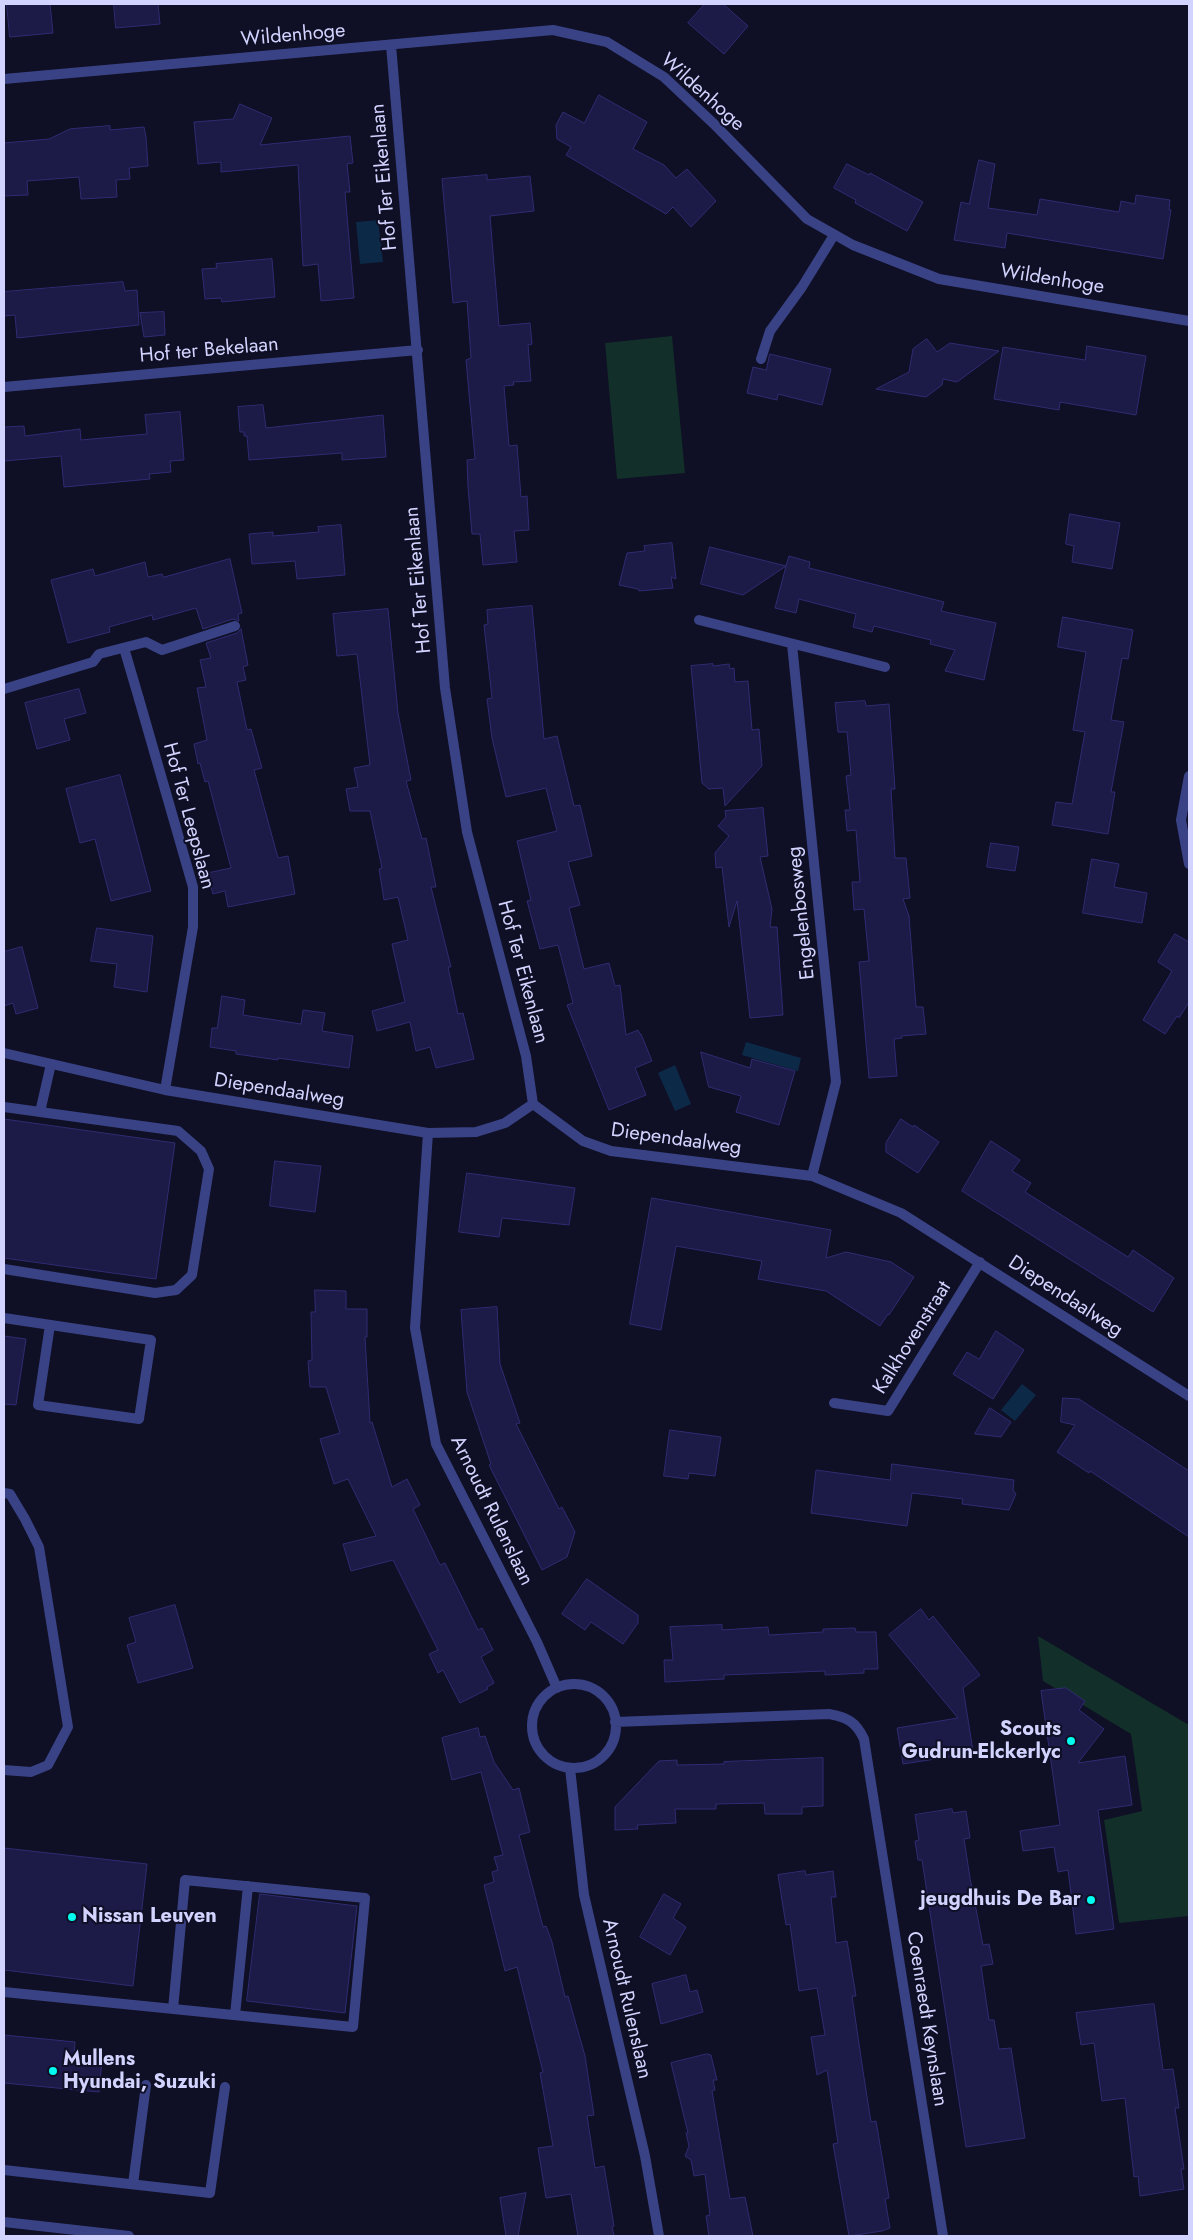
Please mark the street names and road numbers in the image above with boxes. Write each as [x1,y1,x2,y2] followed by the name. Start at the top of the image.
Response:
[240,19,346,53] street label: Wildenhoge
[655,49,749,137] street label: Wildenhoge
[367,103,403,251] street label: Hof Ter Eikenlaan
[998,260,1106,300] street label: Wildenhoge
[138,333,280,369] street label: Hof ter Bekelaan
[401,506,437,654] street label: Hof Ter Eikenlaan
[157,740,219,892] street label: Hof Ter Leepslaan
[783,845,821,981] street label: Engelenbosweg
[491,898,553,1046] street label: Hof Ter Eikenlaan
[212,1069,346,1113] street label: Diependaalweg
[609,1119,743,1161] street label: Diependaalweg
[1003,1251,1127,1343] street label: Diependaalweg
[869,1277,957,1399] street label: Kalkhovenstraat
[444,1432,538,1590] street label: Arnoudt Rulenslaan
[596,1917,656,2081] street label: Arnoudt Rulenslaan
[900,1930,952,2108] street label: Coenraedt Keynslaan

